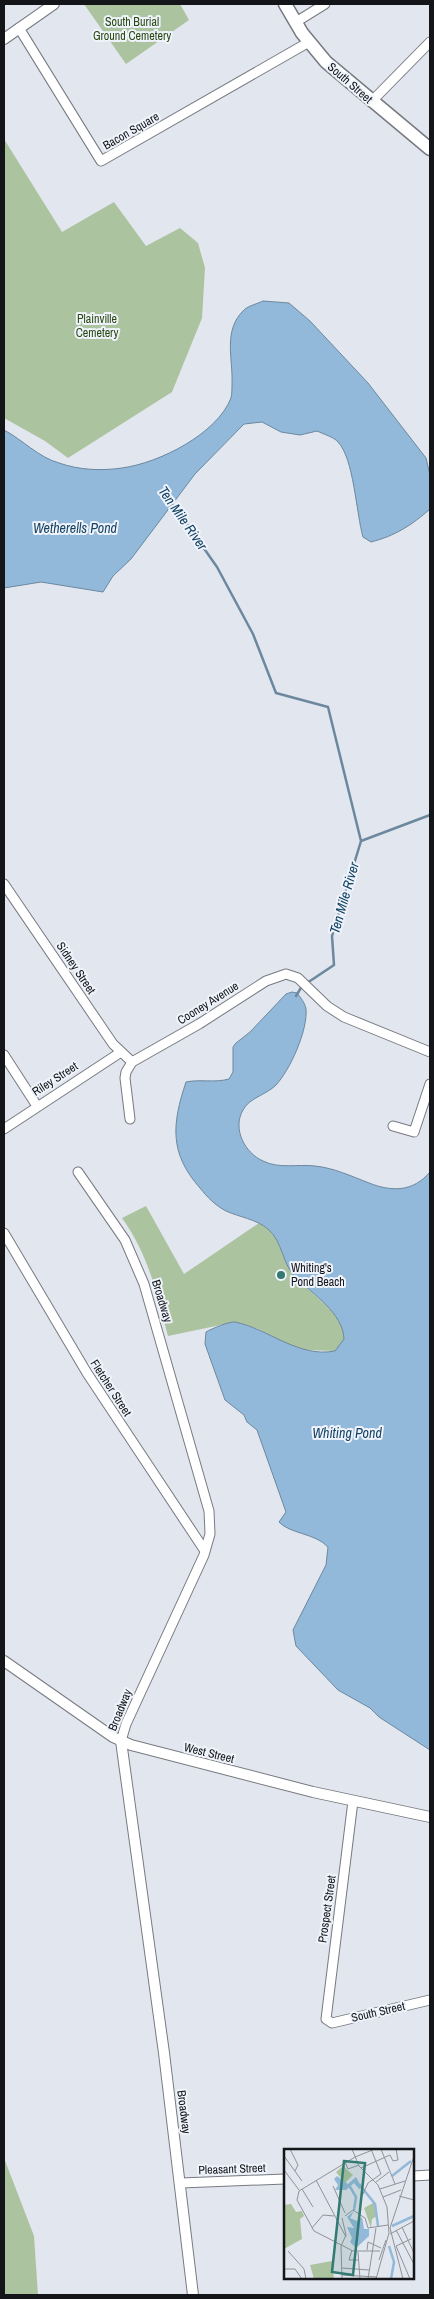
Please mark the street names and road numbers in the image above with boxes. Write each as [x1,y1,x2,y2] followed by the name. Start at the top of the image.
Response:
[324,59,376,107] street label: South Street
[100,108,162,154] street label: Bacon Square
[53,939,99,997] street label: Sidney Street
[174,978,242,1028] street label: Cooney Avenue
[29,1058,81,1100] street label: Riley Street
[148,1278,176,1324] street label: Broadway
[87,1357,135,1420] street label: Fletcher Street
[104,1687,136,1733] street label: Broadway
[182,1739,236,1767] street label: West Street
[314,1874,340,1944] street label: Prospect Street
[350,1998,407,2026] street label: South Street
[173,2089,195,2135] street label: Broadway
[198,2160,266,2178] street label: Pleasant Street

